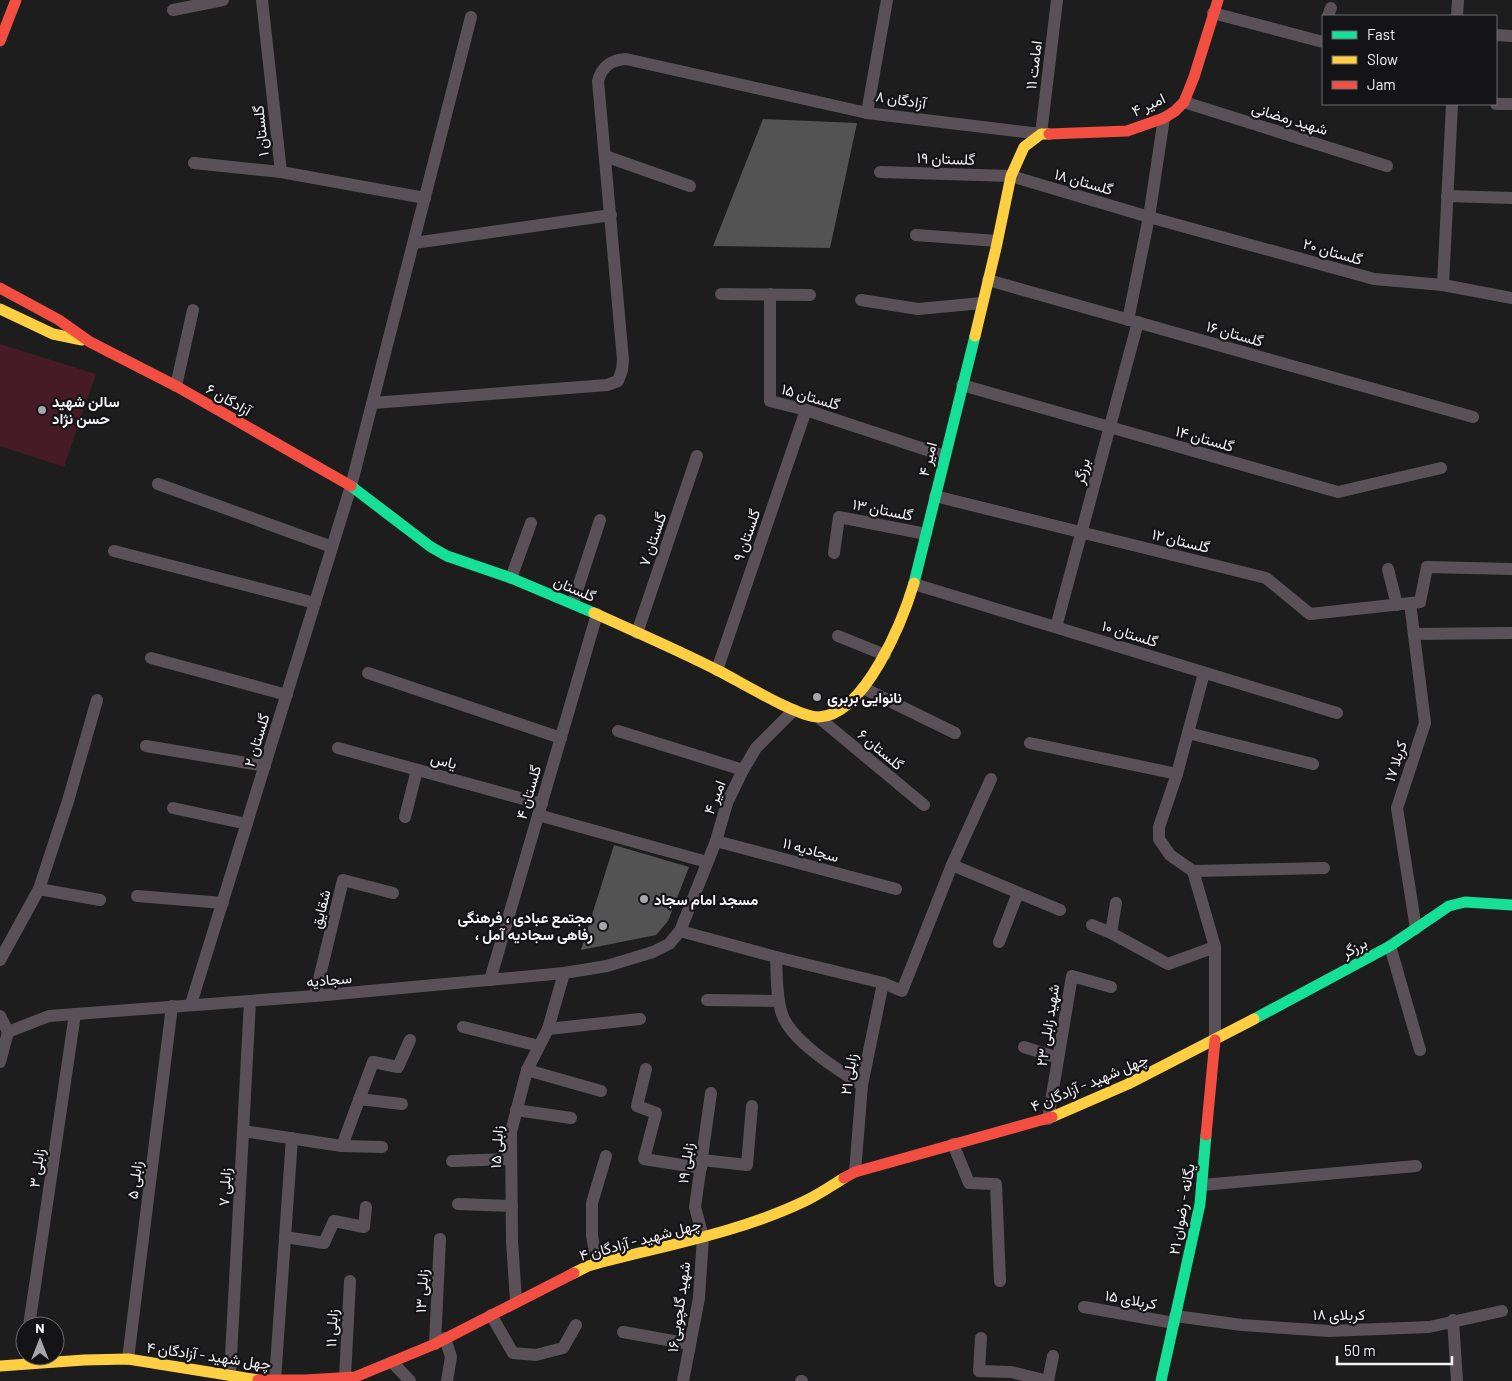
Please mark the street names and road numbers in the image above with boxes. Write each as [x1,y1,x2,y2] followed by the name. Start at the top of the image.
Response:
[1021,40,1045,90] street label: امامت ۱۱
[874,86,929,113] street label: آزادگان ۸
[1128,88,1168,120] street label: امیر ۴
[1249,98,1330,140] street label: شهید رمضانی
[248,104,273,157] street label: گلستان ۱
[916,148,976,169] street label: گلستان ۱۹
[1052,164,1116,199] street label: گلستان ۱۸
[1301,234,1365,269] street label: گلستان ۲۰
[1204,316,1266,351] street label: گلستان ۱۶
[203,379,256,421] street label: آزادگان ۶
[779,379,843,414] street label: گلستان ۱۵
[1173,421,1237,456] street label: گلستان ۱۴
[914,440,941,478] street label: امیر ۴
[1069,456,1094,487] street label: برزگر
[851,494,915,525] street label: گلستان ۱۳
[729,506,764,564] street label: گلستان ۹
[634,509,671,569] street label: گلستان ۷
[1150,524,1212,557] street label: گلستان ۱۲
[551,571,599,606] street label: گلستان
[1100,616,1160,651] street label: گلستان ۱۰
[239,711,274,769] street label: گلستان ۲
[854,725,908,774] street label: گلستان ۶
[1380,738,1411,784] street label: کربلا ۱۷
[428,748,459,774] street label: یاس
[512,763,545,821] street label: گلستان ۴
[699,778,730,817] street label: امیر ۴
[781,833,841,866] street label: سجادیه ۱۱
[306,888,335,931] street label: شقایق
[1337,933,1370,962] street label: برزگر
[305,968,353,991] street label: سجادیه
[1032,982,1064,1068] street label: شهید زابلی ۲۳
[1028,1049,1151,1117] street label: چهل شهید - آزادگان ۴
[836,1052,862,1096] street label: زابلی ۲۱
[486,1125,508,1169] street label: زابلی ۱۵
[673,1141,699,1185] street label: زابلی ۱۹
[24,1147,50,1189] street label: زابلی ۳
[123,1160,147,1200] street label: زابلی ۵
[1164,1162,1199,1256] street label: یگانه - رضوان ۲۱
[214,1167,236,1207] street label: زابلی ۷
[577,1214,704,1266] street label: چهل شهید - آزادگان ۴
[663,1260,695,1354] street label: شهید گلچوبی۱۶
[411,1269,433,1313] street label: زابلی ۱۳
[1103,1286,1159,1314] street label: کربلای ۱۵
[1313,1305,1365,1325] street label: کربلای ۱۸
[321,1308,343,1348] street label: زابلی ۱۱
[145,1337,272,1375] street label: چهل شهید - آزادگان ۴

